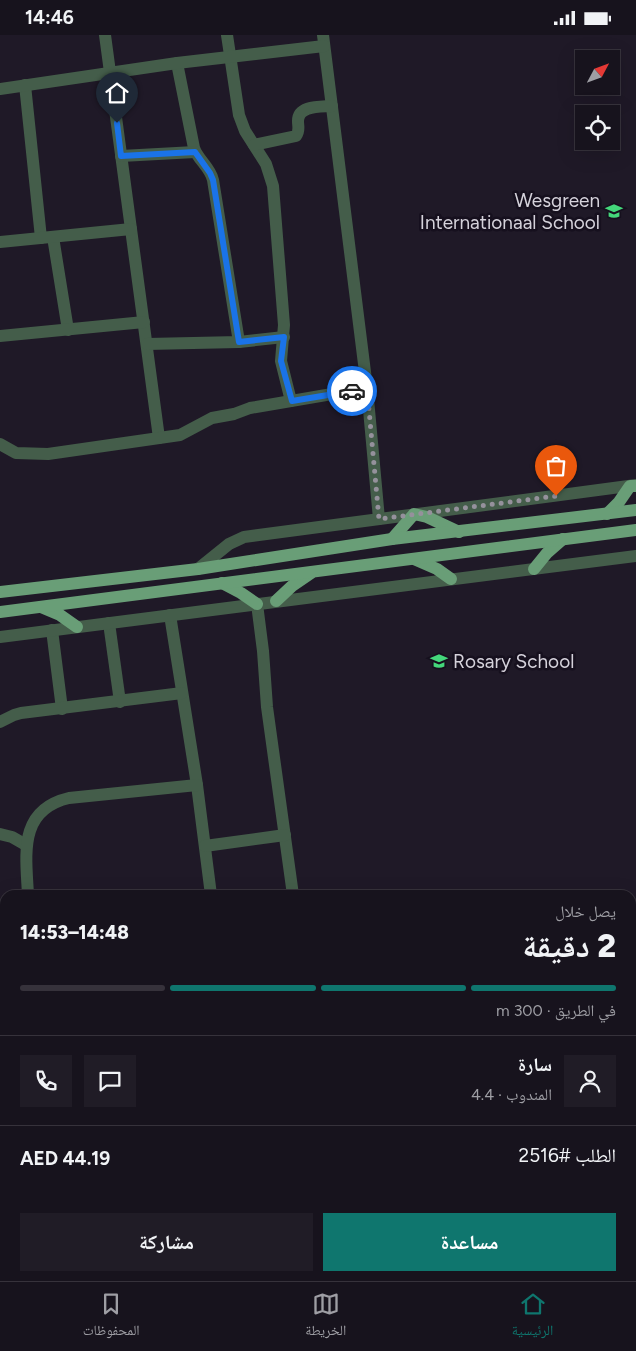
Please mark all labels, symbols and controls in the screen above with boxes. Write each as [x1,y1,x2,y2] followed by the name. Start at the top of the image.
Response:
[25,6,74,29] text: 14:46
[575,50,620,95] north arrow
[575,50,620,150] map controls
[96,72,138,123] pin
[103,79,131,107] icon: home
[575,105,620,150] button: locate
[420,189,600,234] place label: Wesgreen Internationaal School
[604,201,624,221] school or university icon: Wesgreen Internationaal School
[327,366,377,416] courier
[338,377,366,405] icon: car
[535,445,577,496] pin
[542,452,570,480] icon: bag
[453,650,574,673] place label: Rosary School
[429,651,449,671] school or university icon: Rosary School
[555,902,616,921] text: يصل خلال
[20,921,129,944] text: 14:48–14:53
[522,927,616,965] text: 2 دقيقة
[496,1001,616,1020] text: في الطريق · 300 m
[518,1053,552,1076] text: سارة
[20,1055,72,1107] button: phone
[84,1055,136,1107] button: chat
[564,1055,616,1107] button: person
[471,1085,552,1104] text: المندوب · 4.4
[519,1144,616,1167] text: الطلب #2516
[20,1147,110,1170] text: AED 44.19
[20,1213,313,1271] button: مشاركة
[323,1213,616,1271] button: مساعدة
[83,1290,140,1344] tab: المحفوظات
[305,1290,346,1344] tab: الخريطة
[512,1290,553,1344] tab: الرئيسية

